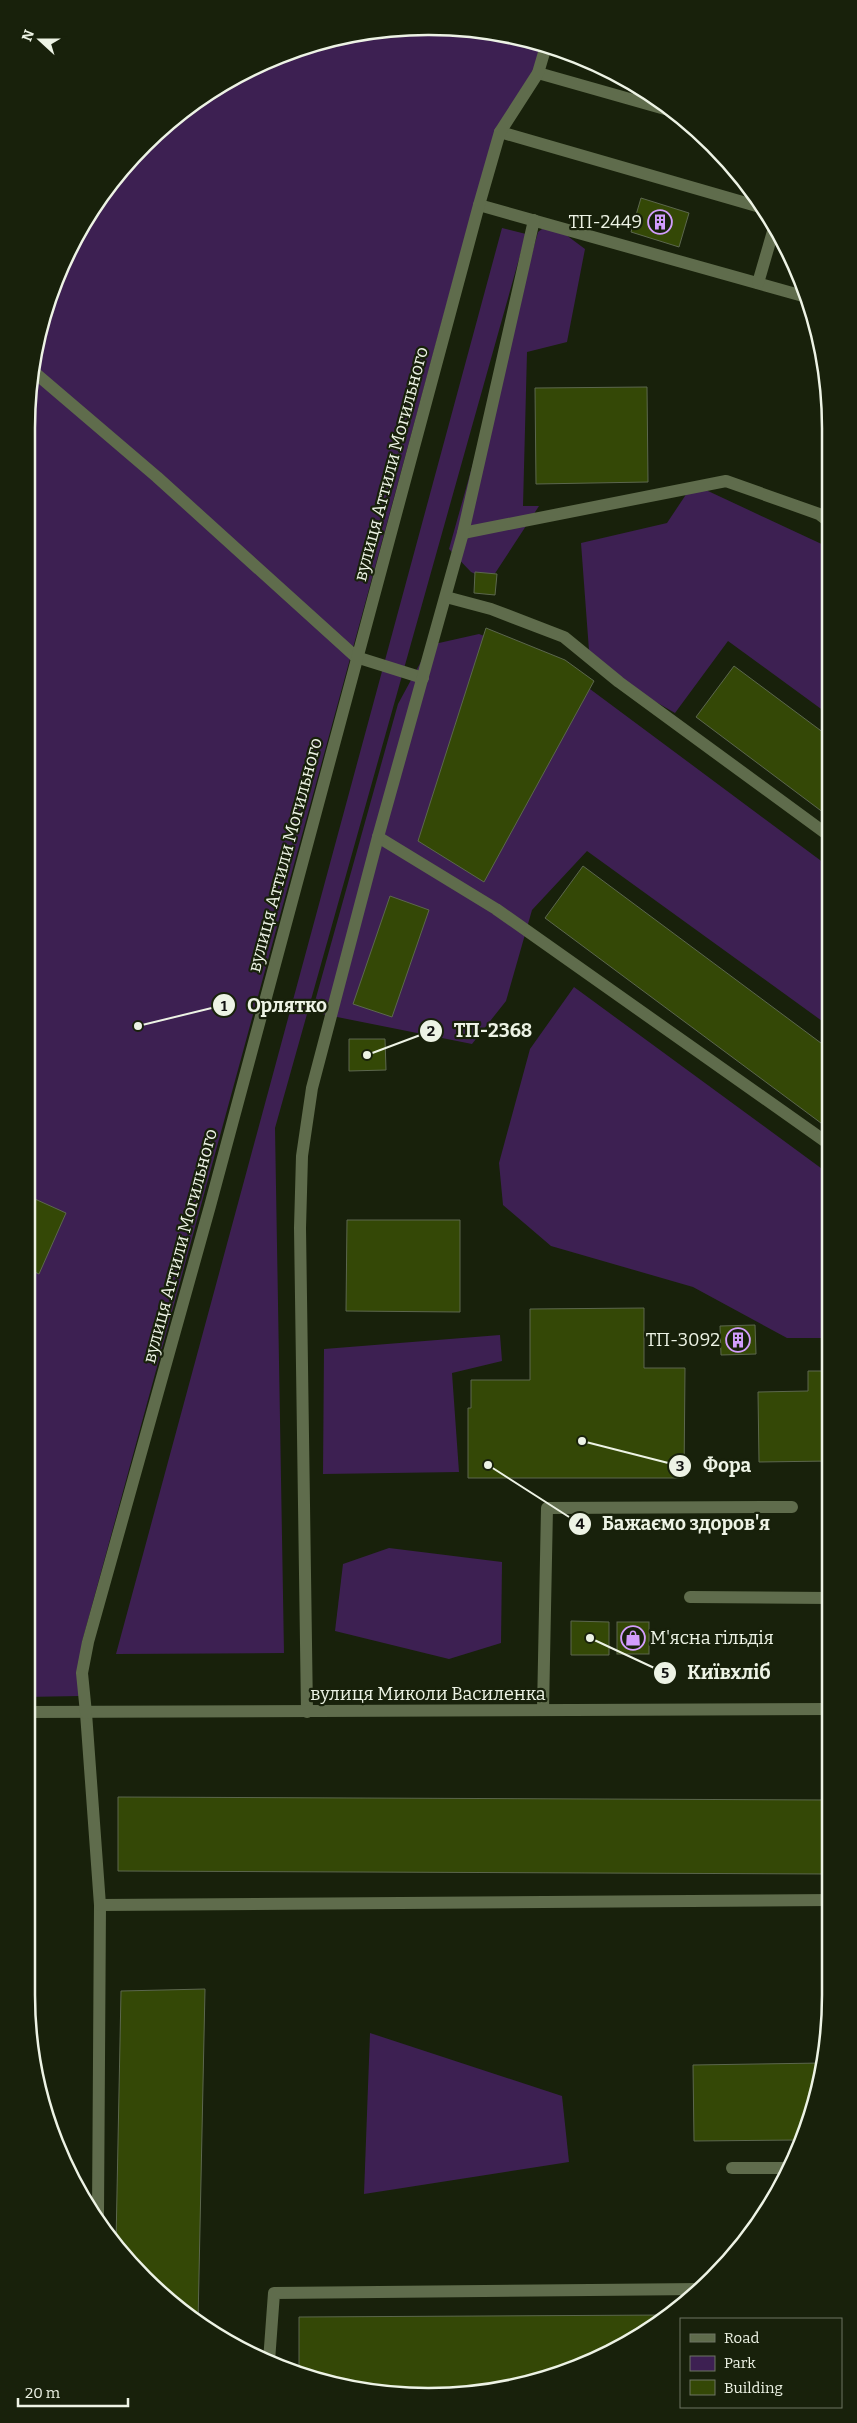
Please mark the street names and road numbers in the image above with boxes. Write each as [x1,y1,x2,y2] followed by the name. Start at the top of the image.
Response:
[349,344,433,584] street label: вулиця Аттили Могильного
[243,735,327,975] street label: вулиця Аттили Могильного
[138,1126,222,1366] street label: вулиця Аттили Могильного
[310,1683,546,1705] street label: вулиця Миколи Василенка

